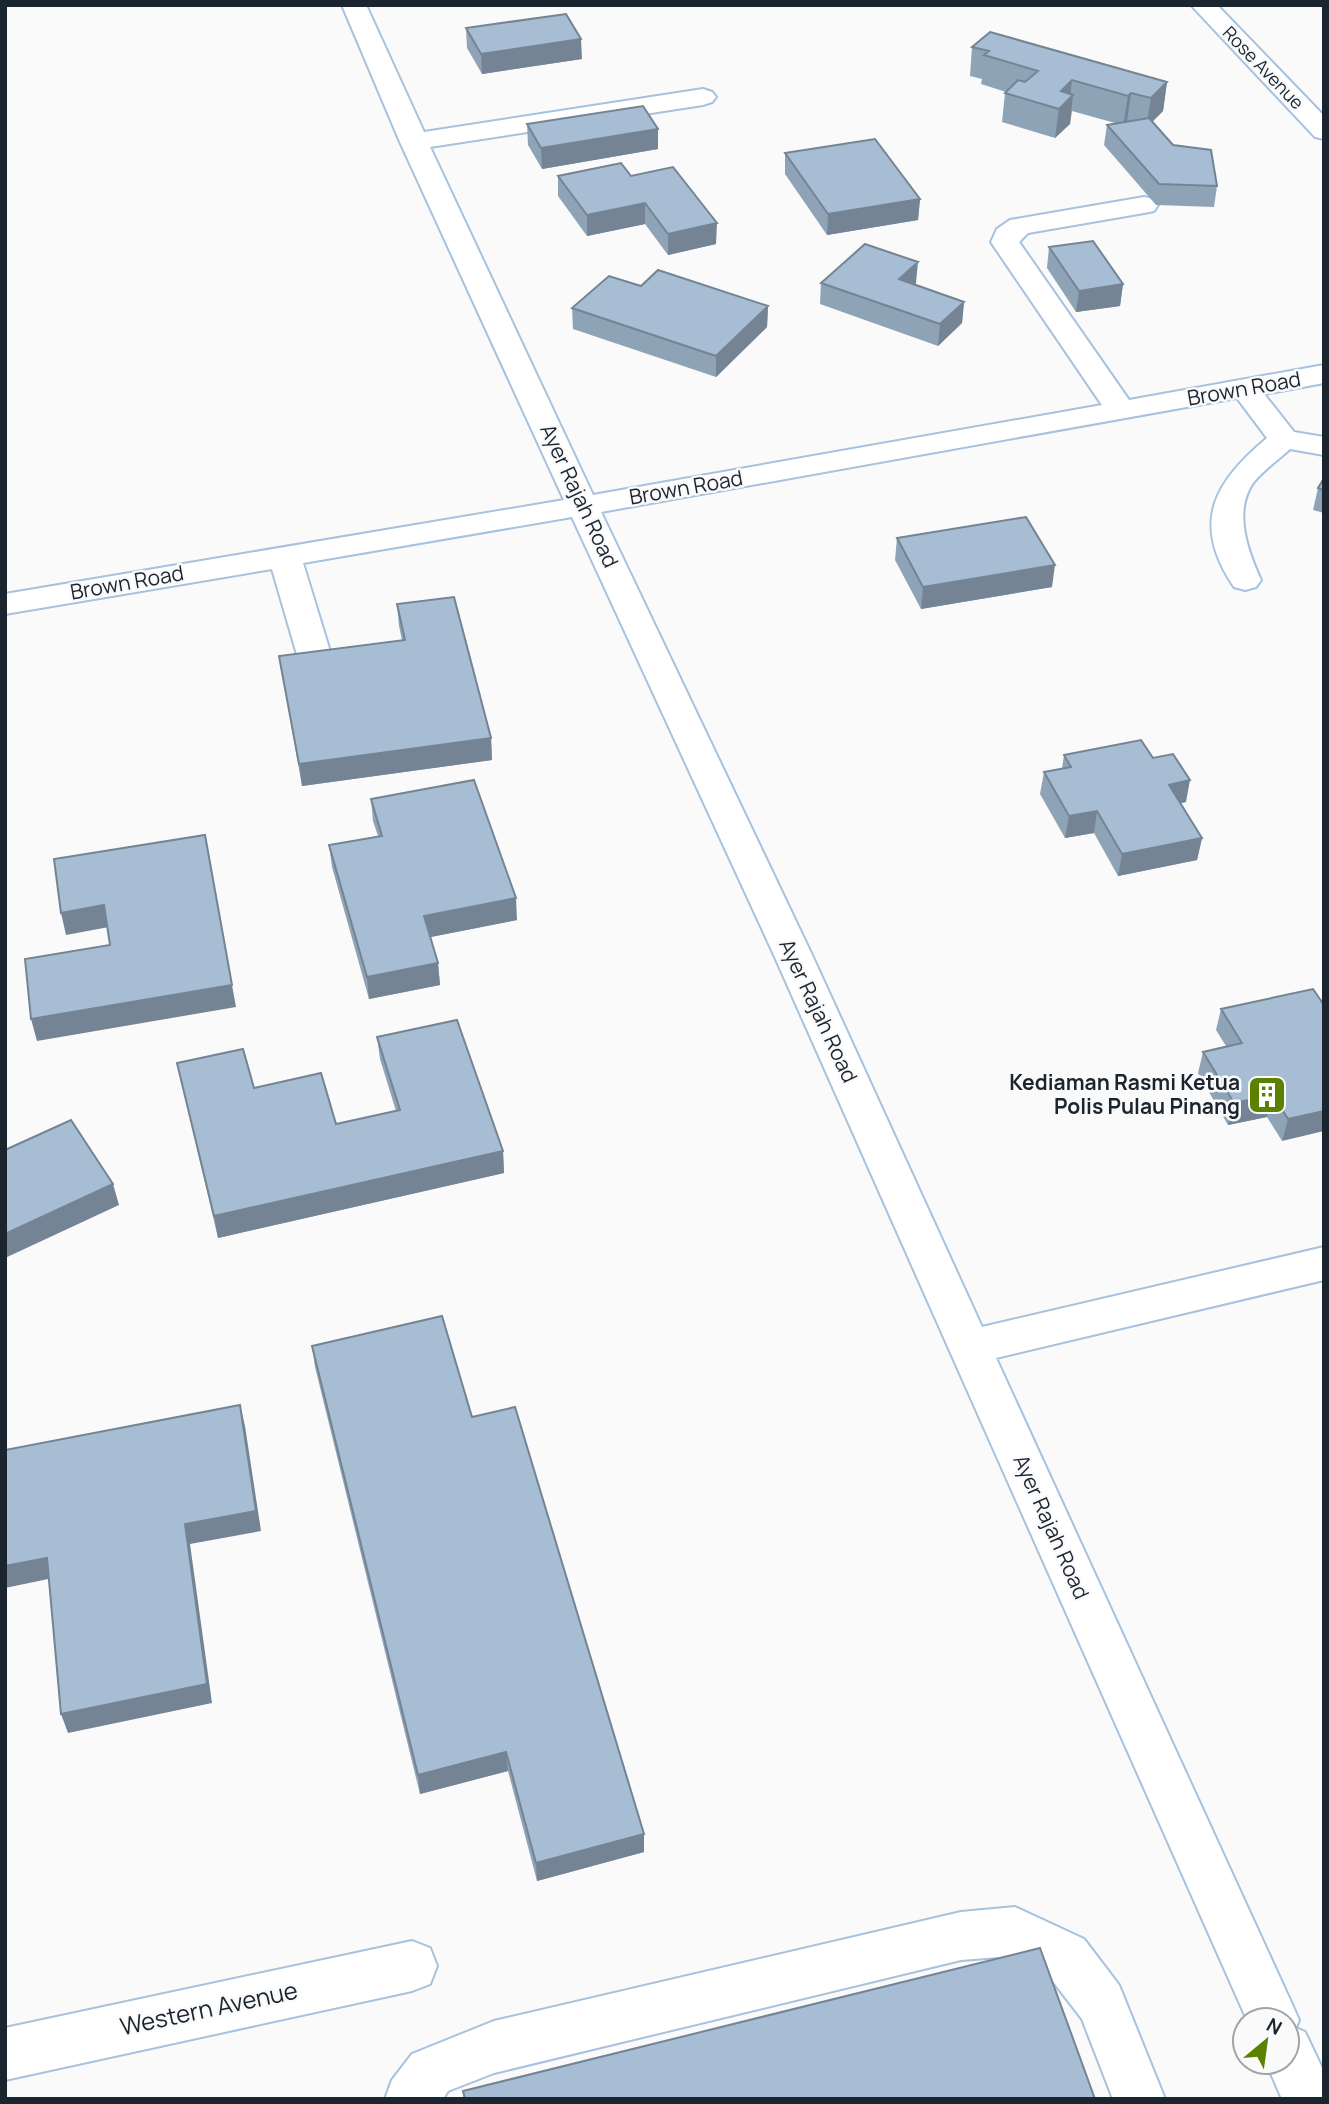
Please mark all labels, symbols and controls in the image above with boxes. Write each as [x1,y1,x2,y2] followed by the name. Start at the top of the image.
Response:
[1218,20,1310,114] street label: Rose Avenue
[1185,364,1303,412] street label: Brown Road
[534,419,625,572] street label: Ayer Rajah Road
[627,463,745,511] street label: Brown Road
[68,558,186,606] street label: Brown Road
[773,934,864,1087] street label: Ayer Rajah Road
[1009,1068,1240,1120] place label: Kediaman Rasmi Ketua Polis Pulau Pinang
[1246,1074,1288,1116] building icon: Kediaman Rasmi Ketua Polis Pulau Pinang
[1008,1450,1096,1603] street label: Ayer Rajah Road
[117,1973,300,2042] street label: Western Avenue
[1231,2006,1301,2076] north arrow
[1262,2011,1287,2041] text: N

